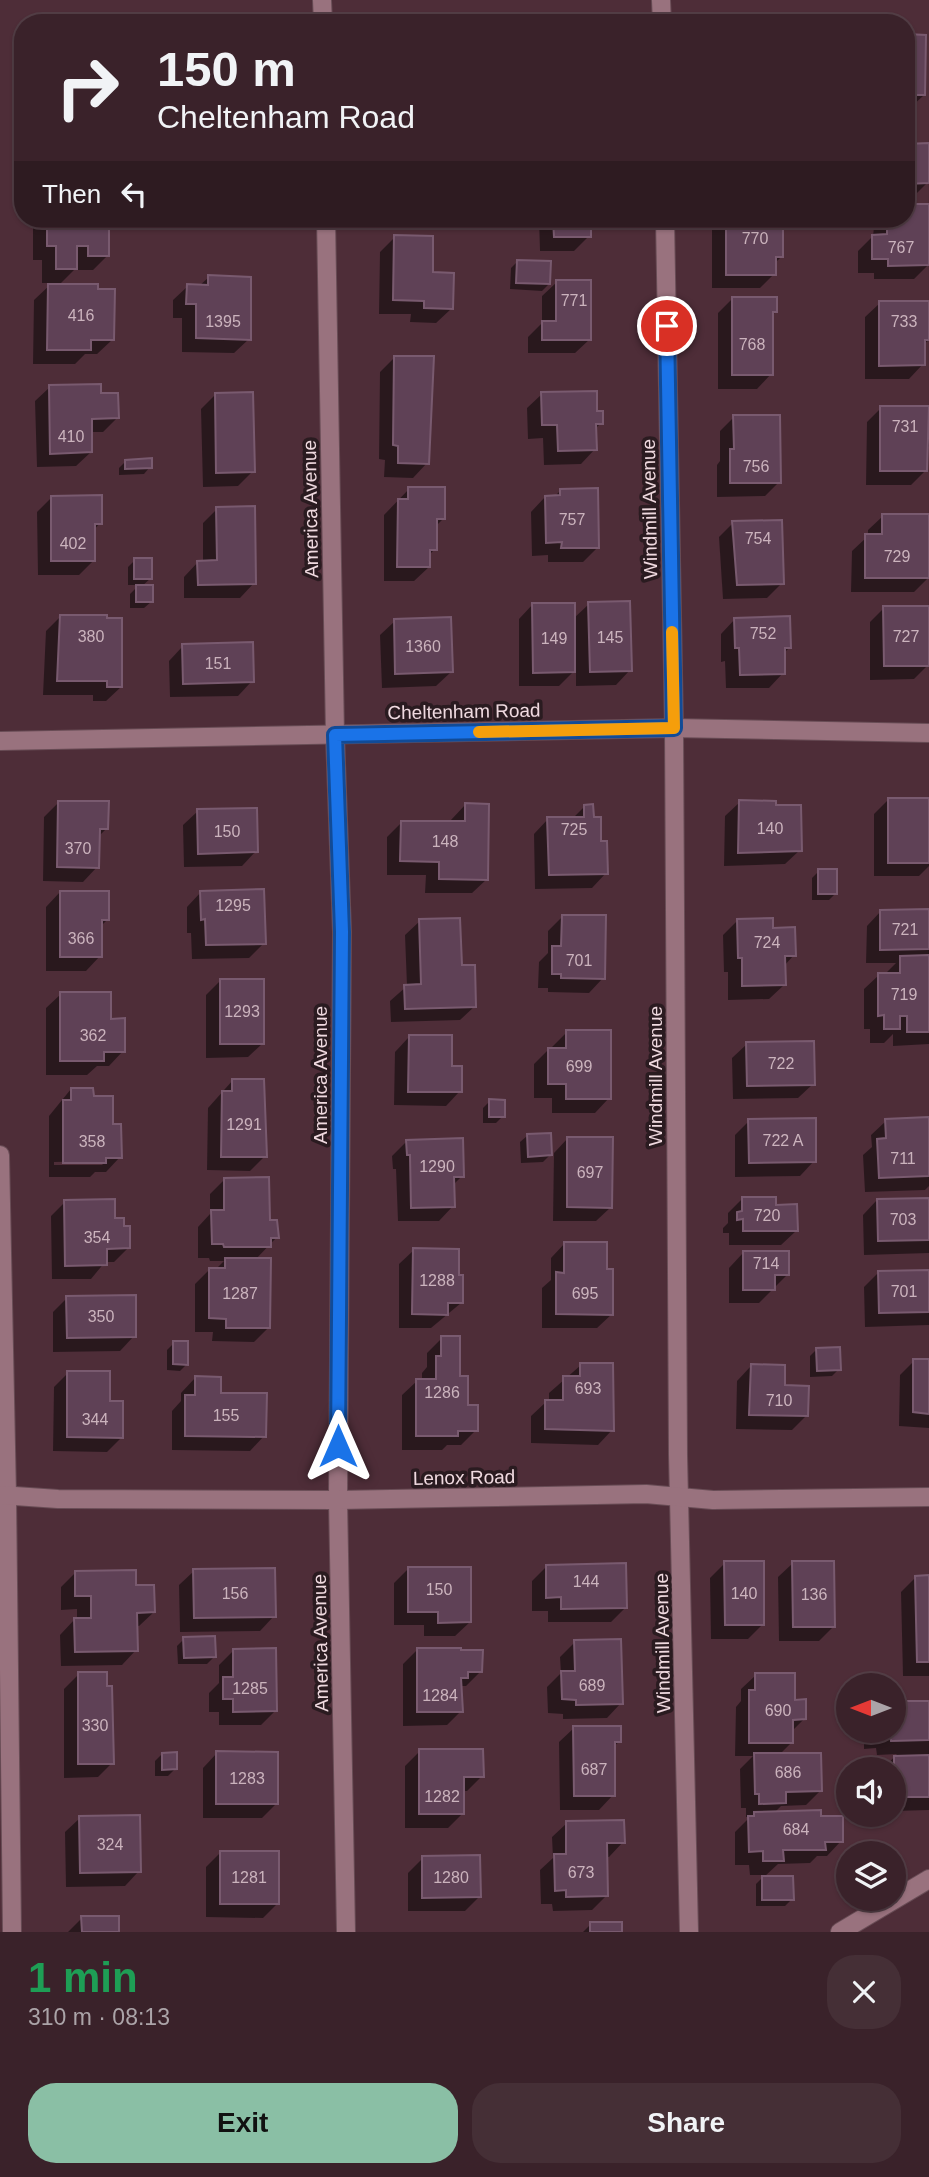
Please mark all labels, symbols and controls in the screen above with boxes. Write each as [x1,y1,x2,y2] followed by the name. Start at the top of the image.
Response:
[42,42,133,133] icon: right
[157,42,296,96] text: 150 m
[157,99,415,135] text: Cheltenham Road
[115,175,153,213] icon: left
[42,179,101,209] text: Then
[742,230,768,247] house number: 770
[888,239,914,256] house number: 767
[561,292,587,309] house number: 771
[637,296,697,356] pin
[68,307,94,324] house number: 416
[648,307,686,345] icon: arrive
[205,313,241,330] house number: 1395
[891,313,917,330] house number: 733
[739,336,765,353] house number: 768
[892,418,918,435] house number: 731
[58,428,84,445] house number: 410
[638,439,661,579] street label: Windmill Avenue
[299,440,322,578] street label: America Avenue
[743,458,769,475] house number: 756
[559,511,585,528] house number: 757
[745,530,771,547] house number: 754
[60,535,86,552] house number: 402
[884,548,910,565] house number: 729
[750,625,776,642] house number: 752
[78,628,104,645] house number: 380
[893,628,919,645] house number: 727
[597,629,623,646] house number: 145
[541,630,567,647] house number: 149
[405,638,441,655] house number: 1360
[205,655,231,672] house number: 151
[387,700,541,723] street label: Cheltenham Road
[757,820,783,837] house number: 140
[561,821,587,838] house number: 725
[214,823,240,840] house number: 150
[432,833,458,850] house number: 148
[65,840,91,857] house number: 370
[215,897,251,914] house number: 1295
[892,921,918,938] house number: 721
[68,930,94,947] house number: 366
[754,934,780,951] house number: 724
[566,952,592,969] house number: 701
[891,986,917,1003] house number: 719
[224,1003,260,1020] house number: 1293
[310,1006,331,1144] street label: America Avenue
[645,1006,666,1146] street label: Windmill Avenue
[80,1027,106,1044] house number: 362
[768,1055,794,1072] house number: 722
[566,1058,592,1075] house number: 699
[226,1116,262,1133] house number: 1291
[763,1132,804,1149] house number: 722 A
[79,1133,105,1150] house number: 358
[890,1150,916,1167] house number: 711
[419,1158,455,1175] house number: 1290
[577,1164,603,1181] house number: 697
[754,1207,780,1224] house number: 720
[890,1211,916,1228] house number: 703
[84,1229,110,1246] house number: 354
[753,1255,779,1272] house number: 714
[419,1272,455,1289] house number: 1288
[891,1283,917,1300] house number: 701
[222,1285,258,1302] house number: 1287
[572,1285,598,1302] house number: 695
[88,1308,114,1325] house number: 350
[575,1380,601,1397] house number: 693
[424,1384,460,1401] house number: 1286
[766,1392,792,1409] house number: 710
[213,1407,239,1424] house number: 155
[301,1409,375,1483] position arrow
[82,1411,108,1428] house number: 344
[413,1466,515,1489] street label: Lenox Road
[573,1573,599,1590] house number: 144
[651,1573,674,1713] street label: Windmill Avenue
[309,1574,332,1712] street label: America Avenue
[426,1581,452,1598] house number: 150
[222,1585,248,1602] house number: 156
[731,1585,757,1602] house number: 140
[801,1586,827,1603] house number: 136
[836,1673,906,1743] north arrow
[836,1673,906,1911] map controls
[579,1677,605,1694] house number: 689
[232,1680,268,1697] house number: 1285
[422,1687,458,1704] house number: 1284
[765,1702,791,1719] house number: 690
[82,1717,108,1734] house number: 330
[836,1757,906,1827] button: sound
[581,1761,607,1778] house number: 687
[775,1764,801,1781] house number: 686
[229,1770,265,1787] house number: 1283
[424,1788,460,1805] house number: 1282
[783,1821,809,1838] house number: 684
[97,1836,123,1853] house number: 324
[836,1841,906,1911] button: layers
[568,1864,594,1881] house number: 673
[231,1869,267,1886] house number: 1281
[433,1869,469,1886] house number: 1280
[28,1954,138,2001] text: 1 min
[827,1955,901,2029] button: close
[28,2004,170,2030] text: 310 m · 08:13
[28,2083,458,2163] button: Exit
[472,2083,901,2163] button: Share

